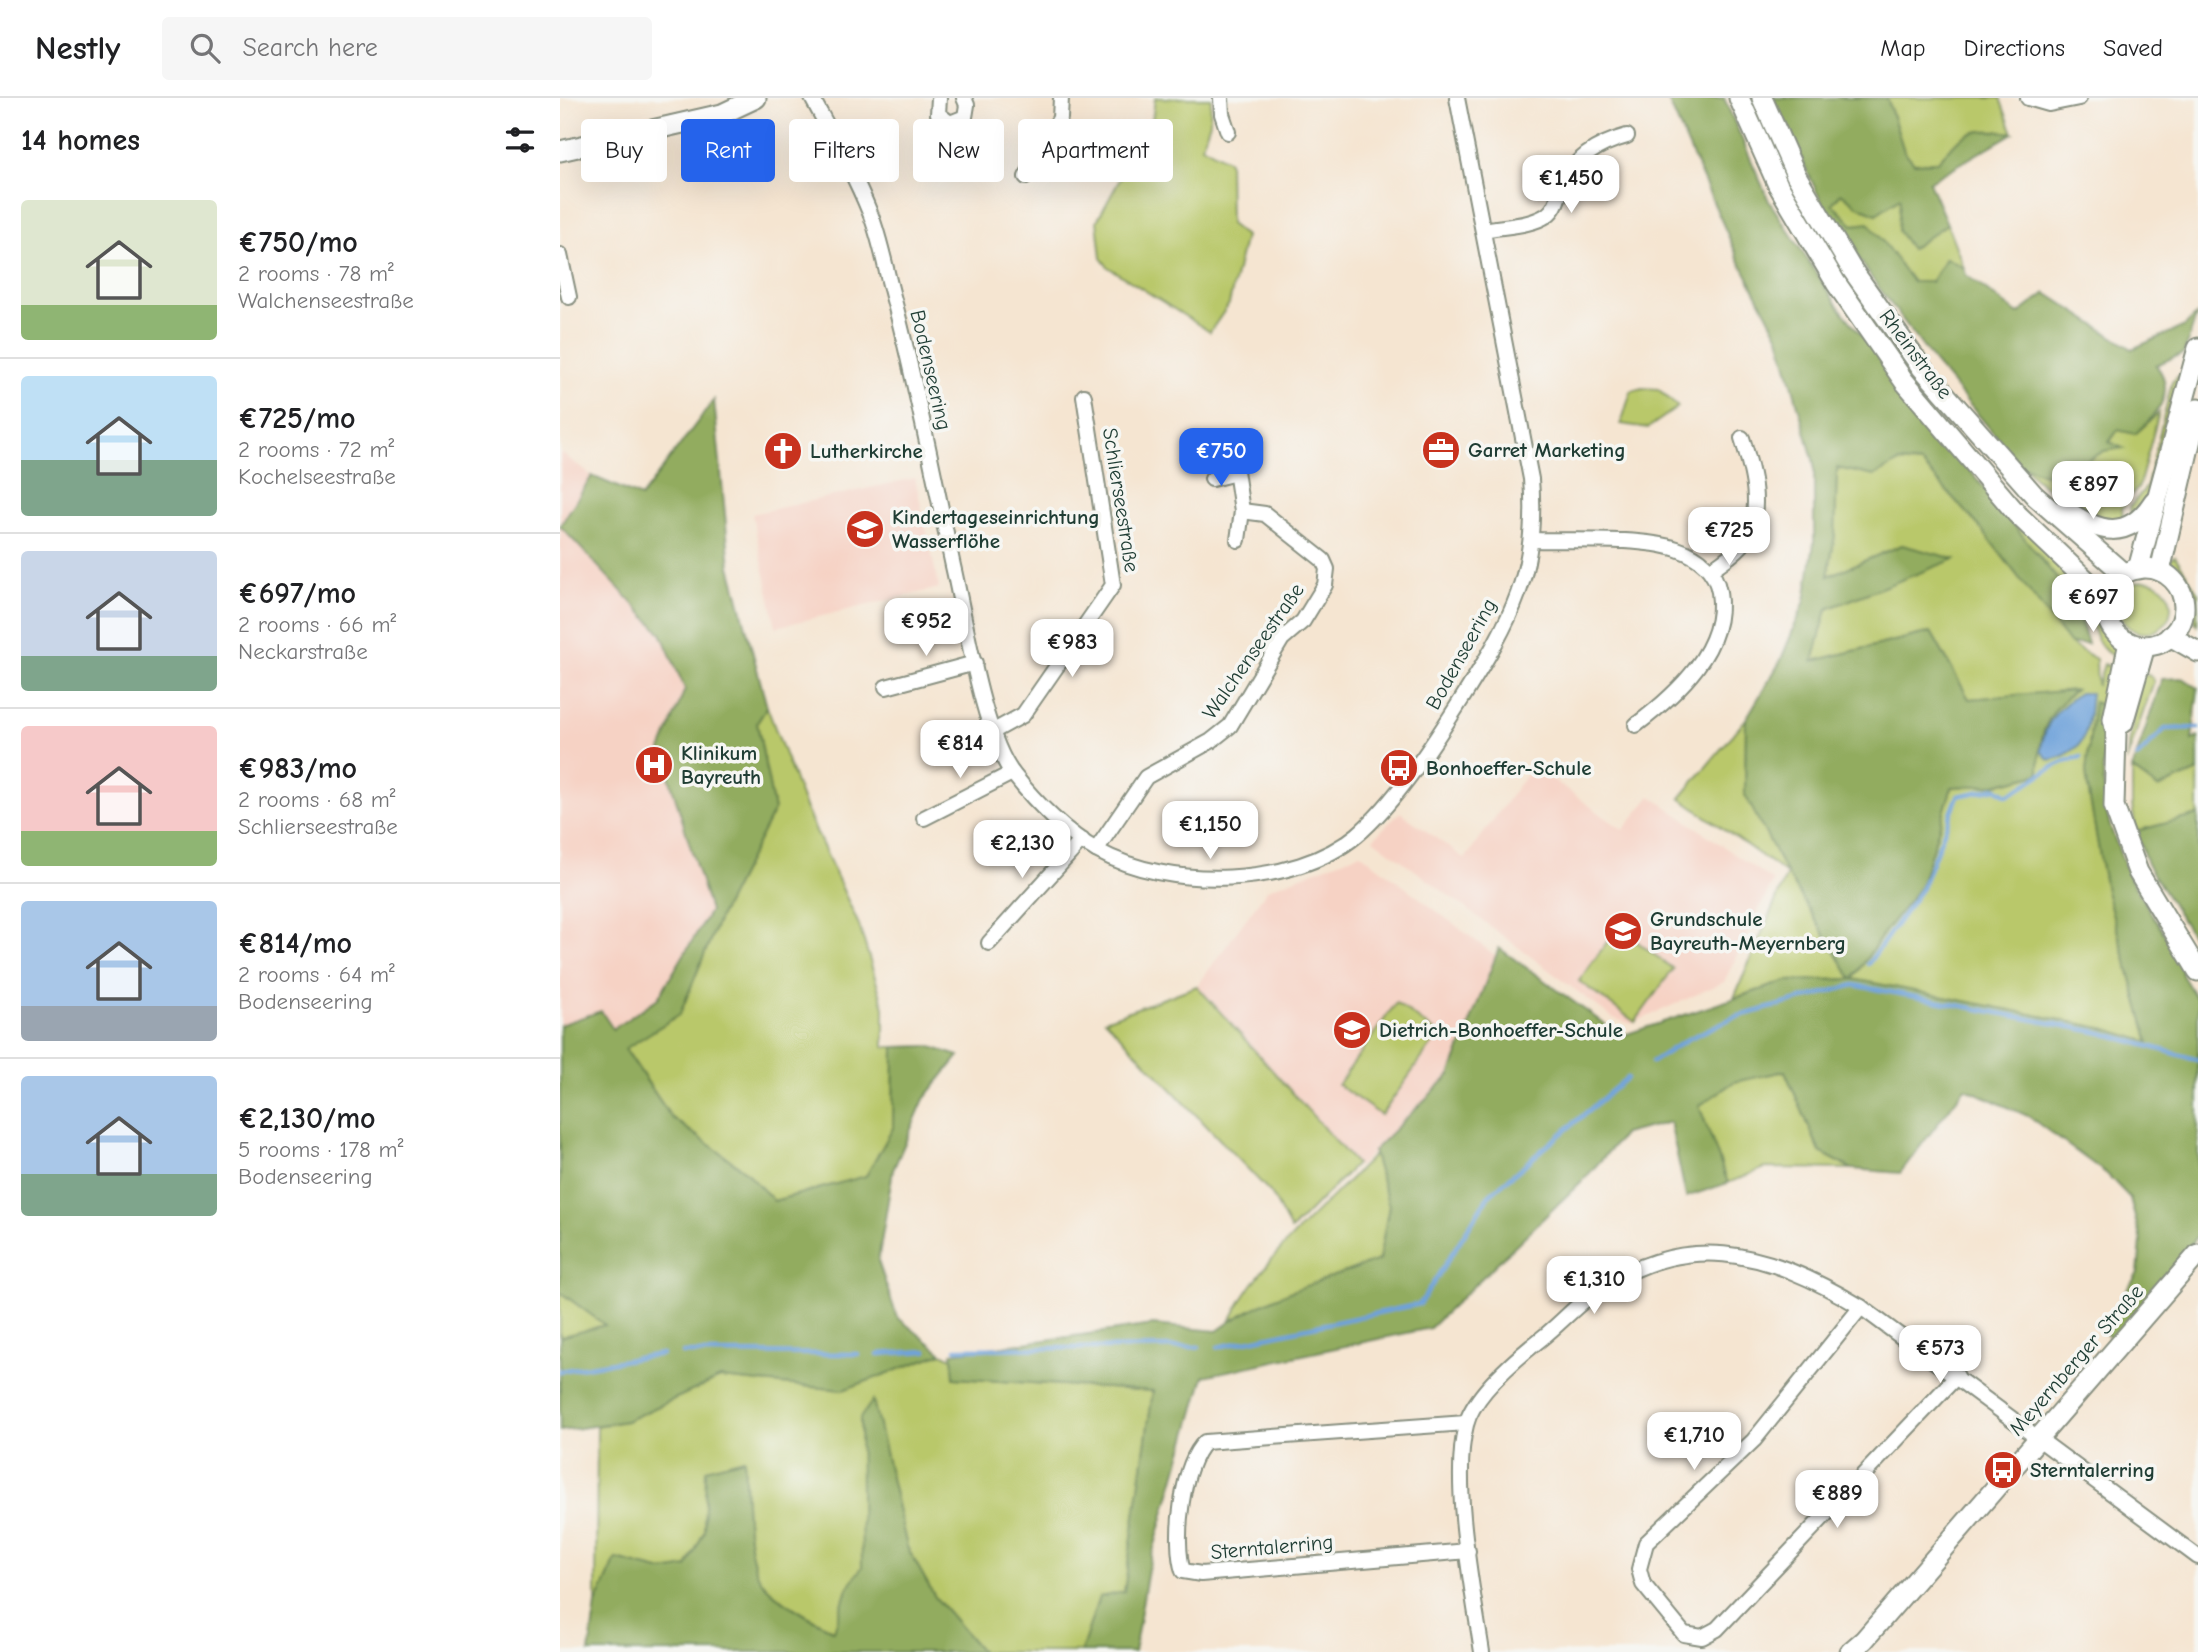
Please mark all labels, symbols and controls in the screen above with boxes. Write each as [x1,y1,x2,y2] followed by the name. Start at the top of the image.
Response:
[162,17,652,80] search box
[35,29,120,67] text: Nestly
[186,29,224,67] icon: search
[242,33,378,63] text: Search here
[1880,34,1926,62] text: Map
[1964,34,2065,62] text: Directions
[2103,34,2163,62] text: Saved
[581,119,667,182] chip: Buy
[681,119,775,182] chip: Rent
[789,119,899,182] chip: Filters
[913,119,1004,182] chip: New
[1018,119,1173,182] chip: Apartment
[501,121,539,159] icon: filters
[21,123,140,158] text: 14 homes
[1514,156,1628,215] pin: €1,450
[1538,164,1604,191] text: €1,450
[238,225,358,260] text: €750/mo
[77,228,161,312] icon: home
[238,260,394,287] text: 2 rooms · 78 m²
[238,287,414,314] text: Walchenseestraße
[1875,305,1957,403] street label: Rheinstraße
[905,307,957,433] street label: Bodenseering
[238,401,356,436] text: €725/mo
[77,404,161,488] icon: home
[1098,426,1144,574] street label: Schlierseestraße
[1180,428,1262,488] pin: €750
[1420,429,1462,471] office icon: Garret Marketing
[762,430,804,472] church icon: Lutherkirche
[238,436,394,463] text: 2 rooms · 72 m²
[1195,437,1247,464] text: €750
[1468,438,1626,462] place label: Garret Marketing
[810,439,923,463] place label: Lutherkirche
[2052,462,2134,521] pin: €897
[238,463,396,490] text: Kochelseestraße
[2068,470,2118,497] text: €897
[892,505,1100,553] place label: Kindertageseinrichtung Wasserflöhe
[844,508,886,550] school or university icon: Kindertageseinrichtung Wasserflöhe
[1688,508,1770,567] pin: €725
[1704,516,1754,543] text: €725
[2052,574,2134,634] pin: €697
[238,576,356,611] text: €697/mo
[1197,578,1309,724] street label: Walchenseestraße
[77,579,161,663] icon: home
[2068,583,2118,610] text: €697
[1421,594,1501,714] street label: Bodenseering
[885,598,967,658] pin: €952
[900,607,952,634] text: €952
[238,611,396,638] text: 2 rooms · 66 m²
[1031,620,1113,679] pin: €983
[1047,628,1098,655] text: €983
[238,638,368,665] text: Neckarstraße
[919,720,1001,780] pin: €814
[936,729,984,756] text: €814
[681,741,761,789] place label: Klinikum Bayreuth
[633,744,675,786] hospital icon: Klinikum Bayreuth
[1378,747,1420,789] bus stop icon: Bonhoeffer-Schule
[238,751,357,786] text: €983/mo
[77,754,161,838] icon: home
[1426,756,1592,780] place label: Bonhoeffer-Schule
[238,786,396,813] text: 2 rooms · 68 m²
[1153,802,1267,861] pin: €1,150
[1178,810,1242,837] text: €1,150
[238,813,398,840] text: Schlierseestraße
[965,820,1079,880] pin: €2,130
[989,829,1055,856] text: €2,130
[1650,907,1846,955] place label: Grundschule Bayreuth-Meyernberg
[1602,910,1644,952] school or university icon: Grundschule Bayreuth-Meyernberg
[238,926,352,961] text: €814/mo
[77,929,161,1013] icon: home
[238,961,395,988] text: 2 rooms · 64 m²
[238,988,373,1015] text: Bodenseering
[1331,1009,1373,1051] school or university icon: Dietrich-Bonhoeffer-Schule
[1379,1018,1623,1042] place label: Dietrich-Bonhoeffer-Schule
[238,1101,376,1136] text: €2,130/mo
[77,1104,161,1188] icon: home
[238,1136,403,1163] text: 5 rooms · 178 m²
[238,1163,373,1190] text: Bodenseering
[1537,1256,1651,1316] pin: €1,310
[1563,1265,1625,1292] text: €1,310
[2004,1280,2148,1440] street label: Meyernberger Straße
[1899,1326,1981,1385] pin: €573
[1915,1334,1965,1361] text: €573
[1637,1412,1751,1472] pin: €1,710
[1663,1421,1725,1448] text: €1,710
[1982,1449,2024,1491] bus stop icon: Sterntalerring
[2030,1458,2155,1482] place label: Sterntalerring
[1796,1470,1878,1530] pin: €889
[1811,1479,1863,1506] text: €889
[1210,1530,1334,1564] street label: Sterntalerring

